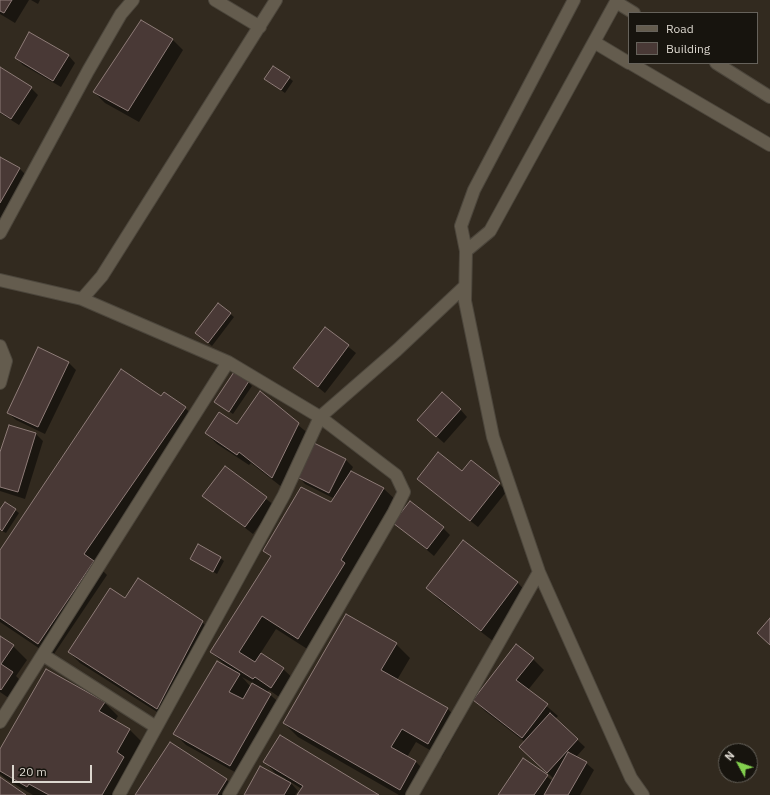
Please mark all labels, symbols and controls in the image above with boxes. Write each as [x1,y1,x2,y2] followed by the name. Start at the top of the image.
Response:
[628,12,758,64] legend
[666,21,694,36] text: Road
[666,41,710,56] text: Building
[718,743,758,783] north arrow
[722,748,737,763] text: N
[14,757,94,783] scale bar
[19,764,47,779] text: 20 m

